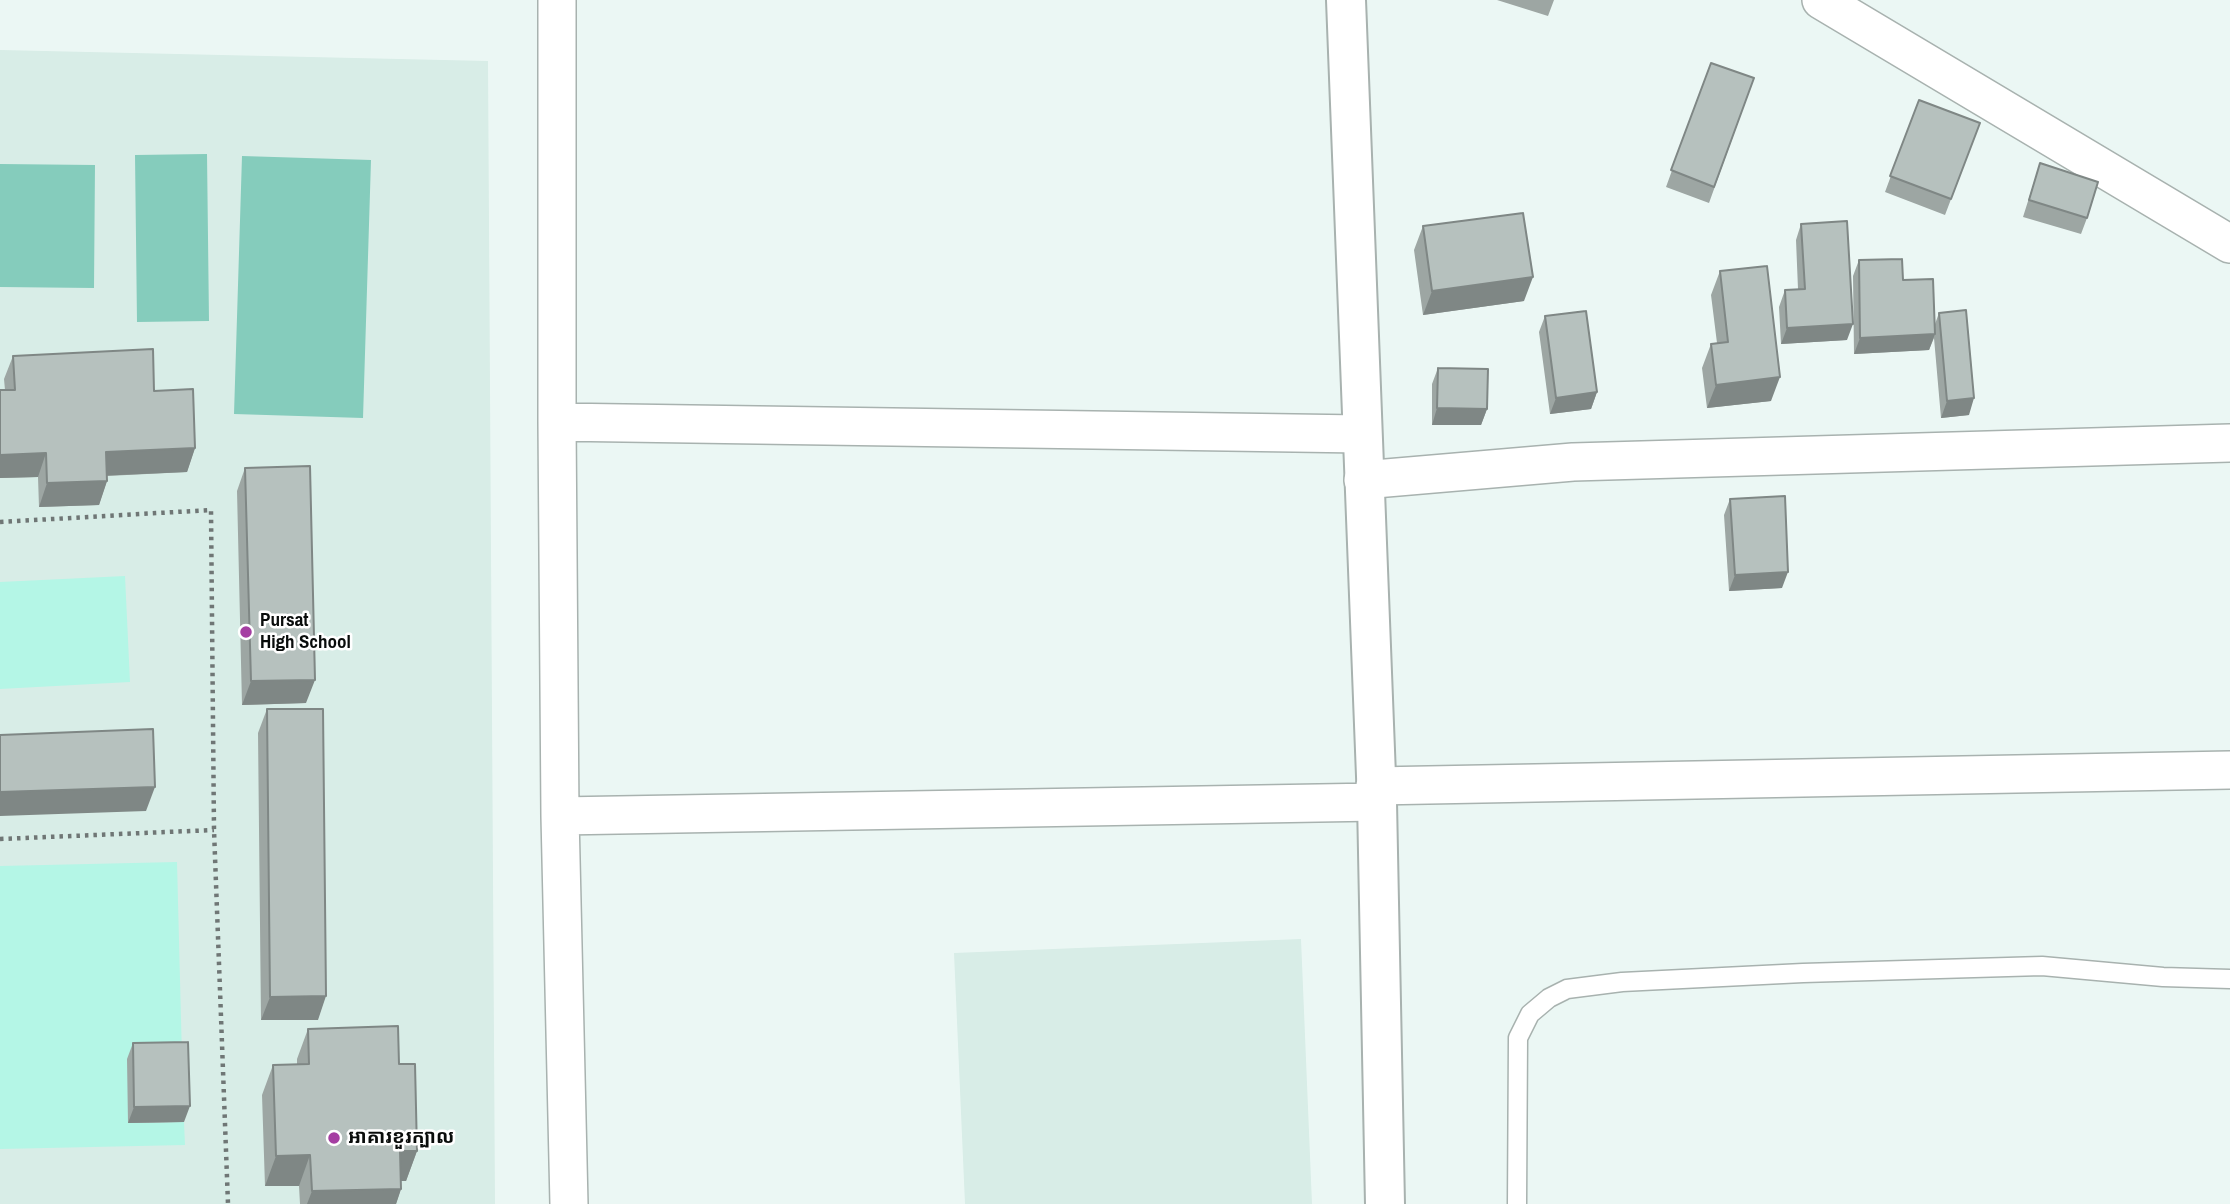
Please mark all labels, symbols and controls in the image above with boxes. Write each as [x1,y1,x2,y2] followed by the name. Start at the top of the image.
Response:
[260,610,351,654] place label: Pursat High School
[238,624,254,640] marker: Pursat High School
[348,1127,454,1149] place label: អាគារខួរក្បាល
[326,1130,342,1146] marker: អាគារខួរក្បាល

